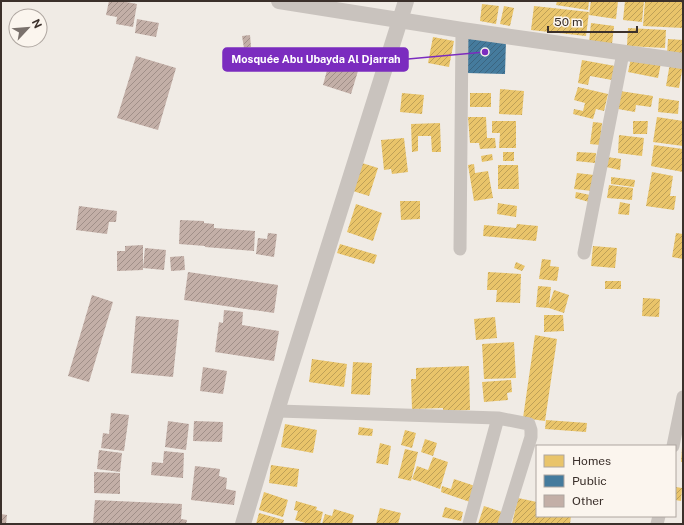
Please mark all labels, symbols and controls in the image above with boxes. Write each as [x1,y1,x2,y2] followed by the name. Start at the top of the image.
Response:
[8,8,48,48] north arrow
[548,8,637,34] scale bar
[554,15,582,29] text: 50 m
[30,17,44,30] text: N
[223,48,408,71] callout: Mosquée Abu Ubayda Al Djarrah
[231,53,401,65] text: Mosquée Abu Ubayda Al Djarrah
[536,445,676,517] legend
[572,454,611,468] text: Homes
[572,474,607,488] text: Public
[572,494,604,508] text: Other

